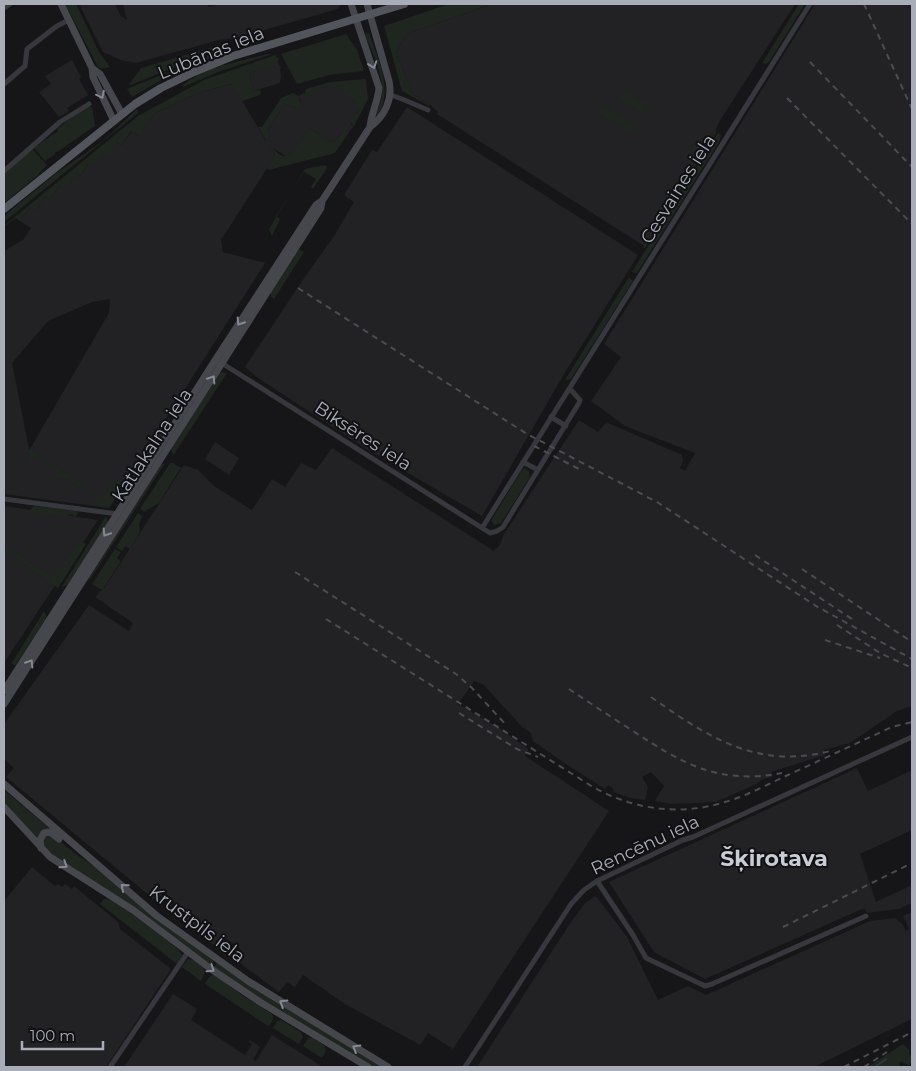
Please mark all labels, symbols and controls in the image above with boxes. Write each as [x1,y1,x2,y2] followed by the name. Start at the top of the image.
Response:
[155,22,267,84] street label: Lubānas iela
[367,60,377,69] one-way arrow
[95,90,106,99] one-way arrow
[636,130,720,248] street label: Cesvaines iela
[237,316,246,325] one-way arrow
[206,375,216,384] one-way arrow
[107,384,197,506] street label: Katlakalna iela
[310,397,416,475] street label: Biksēres iela
[102,527,112,536] one-way arrow
[24,660,33,669] one-way arrow
[587,810,703,880] street label: Rencēnu iela
[720,845,828,872] district label: Šķirotava
[58,859,67,868] one-way arrow
[145,881,249,967] street label: Krustpils iela
[120,884,129,893] one-way arrow
[205,963,215,972] one-way arrow
[280,1000,289,1010] one-way arrow
[22,1018,104,1050] scale bar
[30,1026,75,1045] text: 100 m
[352,1045,361,1055] one-way arrow

